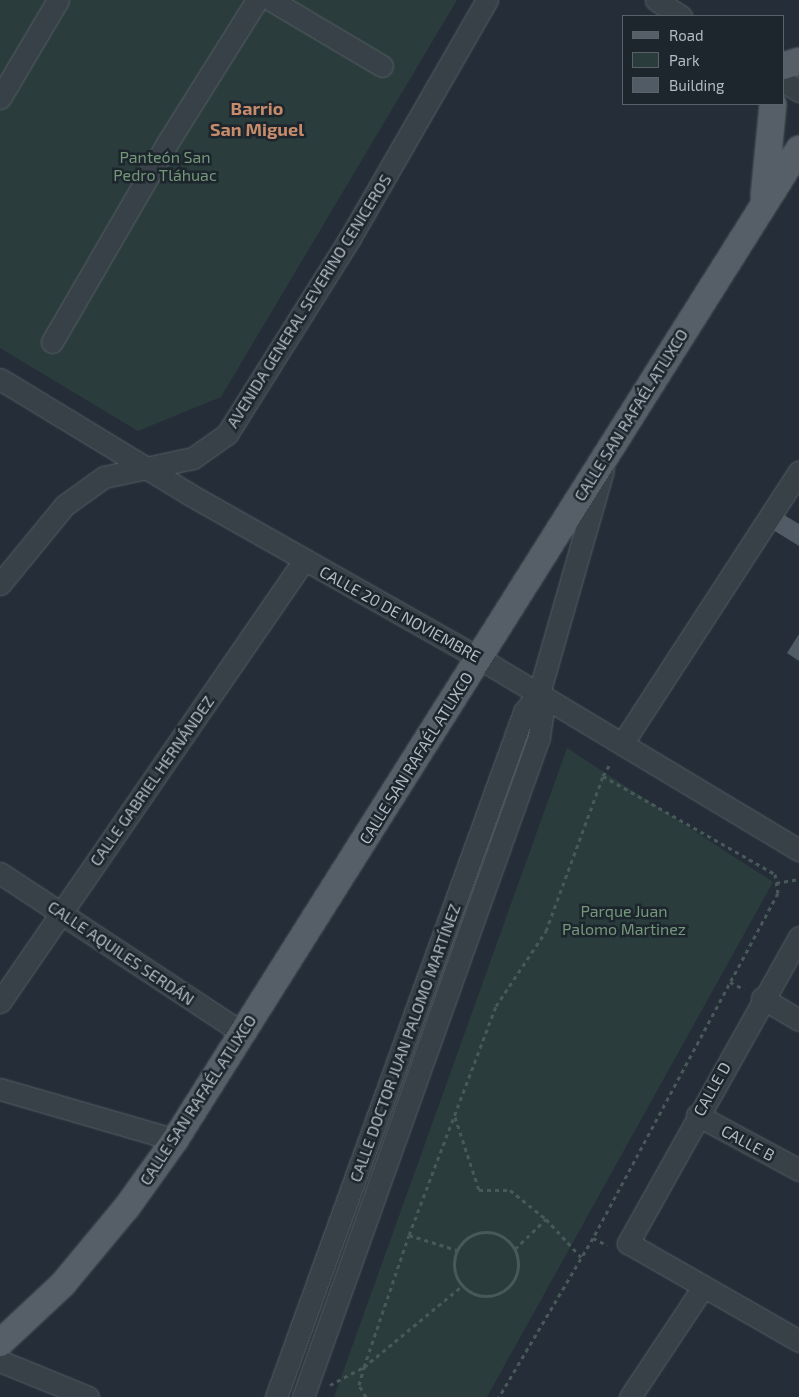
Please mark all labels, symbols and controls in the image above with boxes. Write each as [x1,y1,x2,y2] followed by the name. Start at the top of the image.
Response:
[622,15,784,105] legend
[669,26,704,44] text: Road
[669,51,700,69] text: Park
[669,76,724,94] text: Building
[210,98,304,140] district label: Barrio San Miguel
[113,147,217,185] park label: Panteón San Pedro Tláhuac
[222,170,396,432] street label: AVENIDA GENERAL SEVERINO CENICEROS
[570,325,692,505] street label: CALLE SAN RAFAÉL ATLIXCO
[316,562,484,666] street label: CALLE 20 DE NOVIEMBRE
[355,668,477,848] street label: CALLE SAN RAFAÉL ATLIXCO
[86,692,218,870] street label: CALLE GABRIEL HERNÁNDEZ
[44,897,198,1009] street label: CALLE AQUILES SERDÁN
[346,901,464,1185] street label: CALLE DOCTOR JUAN PALOMO MARTÍNEZ
[562,901,686,939] park label: Parque Juan Palomo Martinez
[135,1011,261,1189] street label: CALLE SAN RAFAÉL ATLIXCO
[689,1059,735,1119] street label: CALLE D
[718,1121,778,1165] street label: CALLE B

